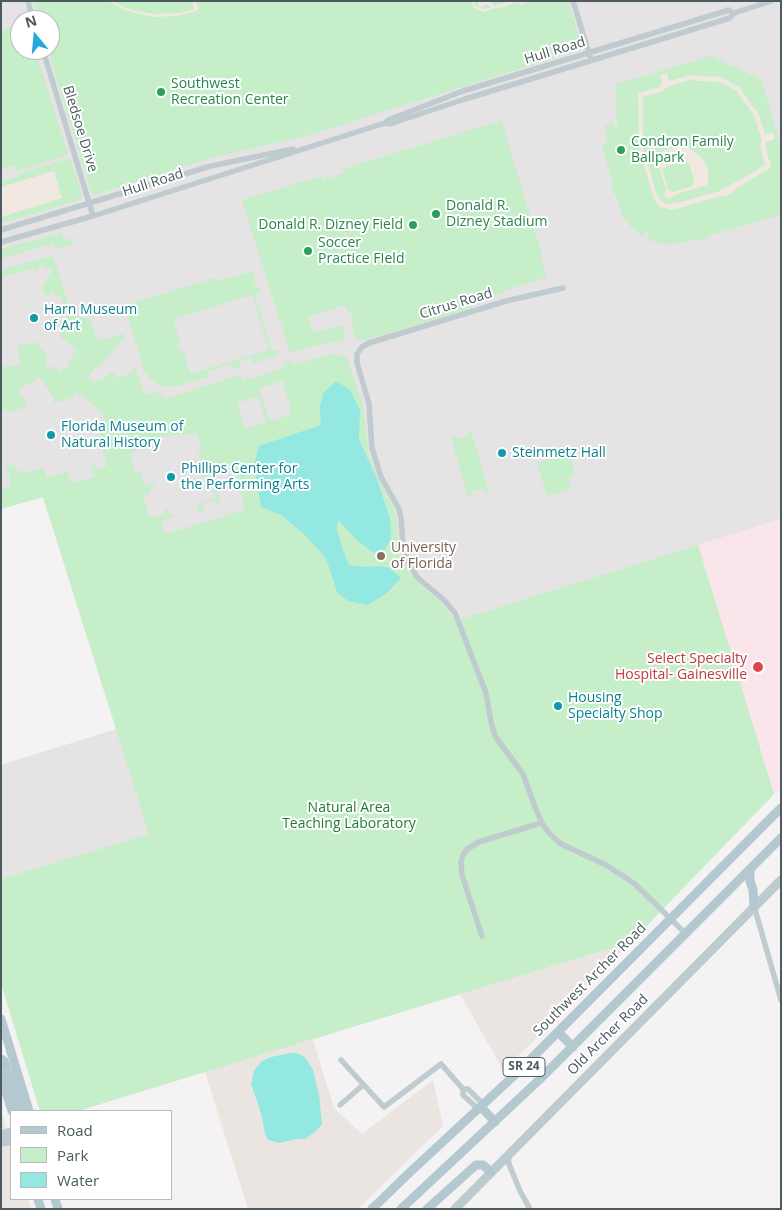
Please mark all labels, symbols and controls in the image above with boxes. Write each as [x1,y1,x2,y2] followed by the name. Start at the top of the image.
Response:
[10,10,60,60] north arrow
[23,10,39,32] text: N
[522,34,588,68] street label: Hull Road
[171,76,289,108] place label: Southwest Recreation Center
[59,84,101,174] street label: Bledsoe Drive
[155,86,167,98] marker: Southwest Recreation Center
[631,134,734,166] place label: Condron Family Ballpark
[615,144,627,156] marker: Condron Family Ballpark
[120,165,186,201] street label: Hull Road
[446,198,547,230] place label: Donald R. Dizney Stadium
[430,208,442,220] marker: Donald R. Dizney Stadium
[258,217,403,233] place label: Donald R. Dizney Field
[407,219,419,231] marker: Donald R. Dizney Field
[318,235,404,268] place label: Soccer Practice FIeld
[302,245,314,257] marker: Soccer Practice FIeld
[418,285,494,323] street label: Citrus Road
[44,302,137,334] place label: Harn Museum of Art
[28,312,40,324] marker: Harn Museum of Art
[61,419,183,452] place label: Florida Museum of Natural History
[45,429,57,441] marker: Florida Museum of Natural History
[512,445,606,461] place label: Steinmetz Hall
[496,447,508,459] marker: Steinmetz Hall
[181,461,309,494] place label: Phillips Center for the Performing Arts
[165,471,177,483] marker: Phillips Center for the Performing Arts
[391,540,456,572] place label: University of Florida
[375,550,387,562] marker: University of Florida
[615,651,747,684] place label: Select Specialty Hospital- Gainesville
[751,660,765,674] marker: Select Specialty Hospital- Gainesville
[568,690,663,722] place label: Housing Specialty Shop
[552,700,564,712] marker: Housing Specialty Shop
[282,800,416,832] park label: Natural Area Teaching Laboratory
[530,920,650,1040] street label: Southwest Archer Road
[564,991,652,1079] street label: Old Archer Road
[503,1058,545,1076] road number: SR 24
[10,1110,172,1200] legend
[57,1120,93,1140] text: Road
[57,1145,88,1165] text: Park
[57,1170,99,1190] text: Water

